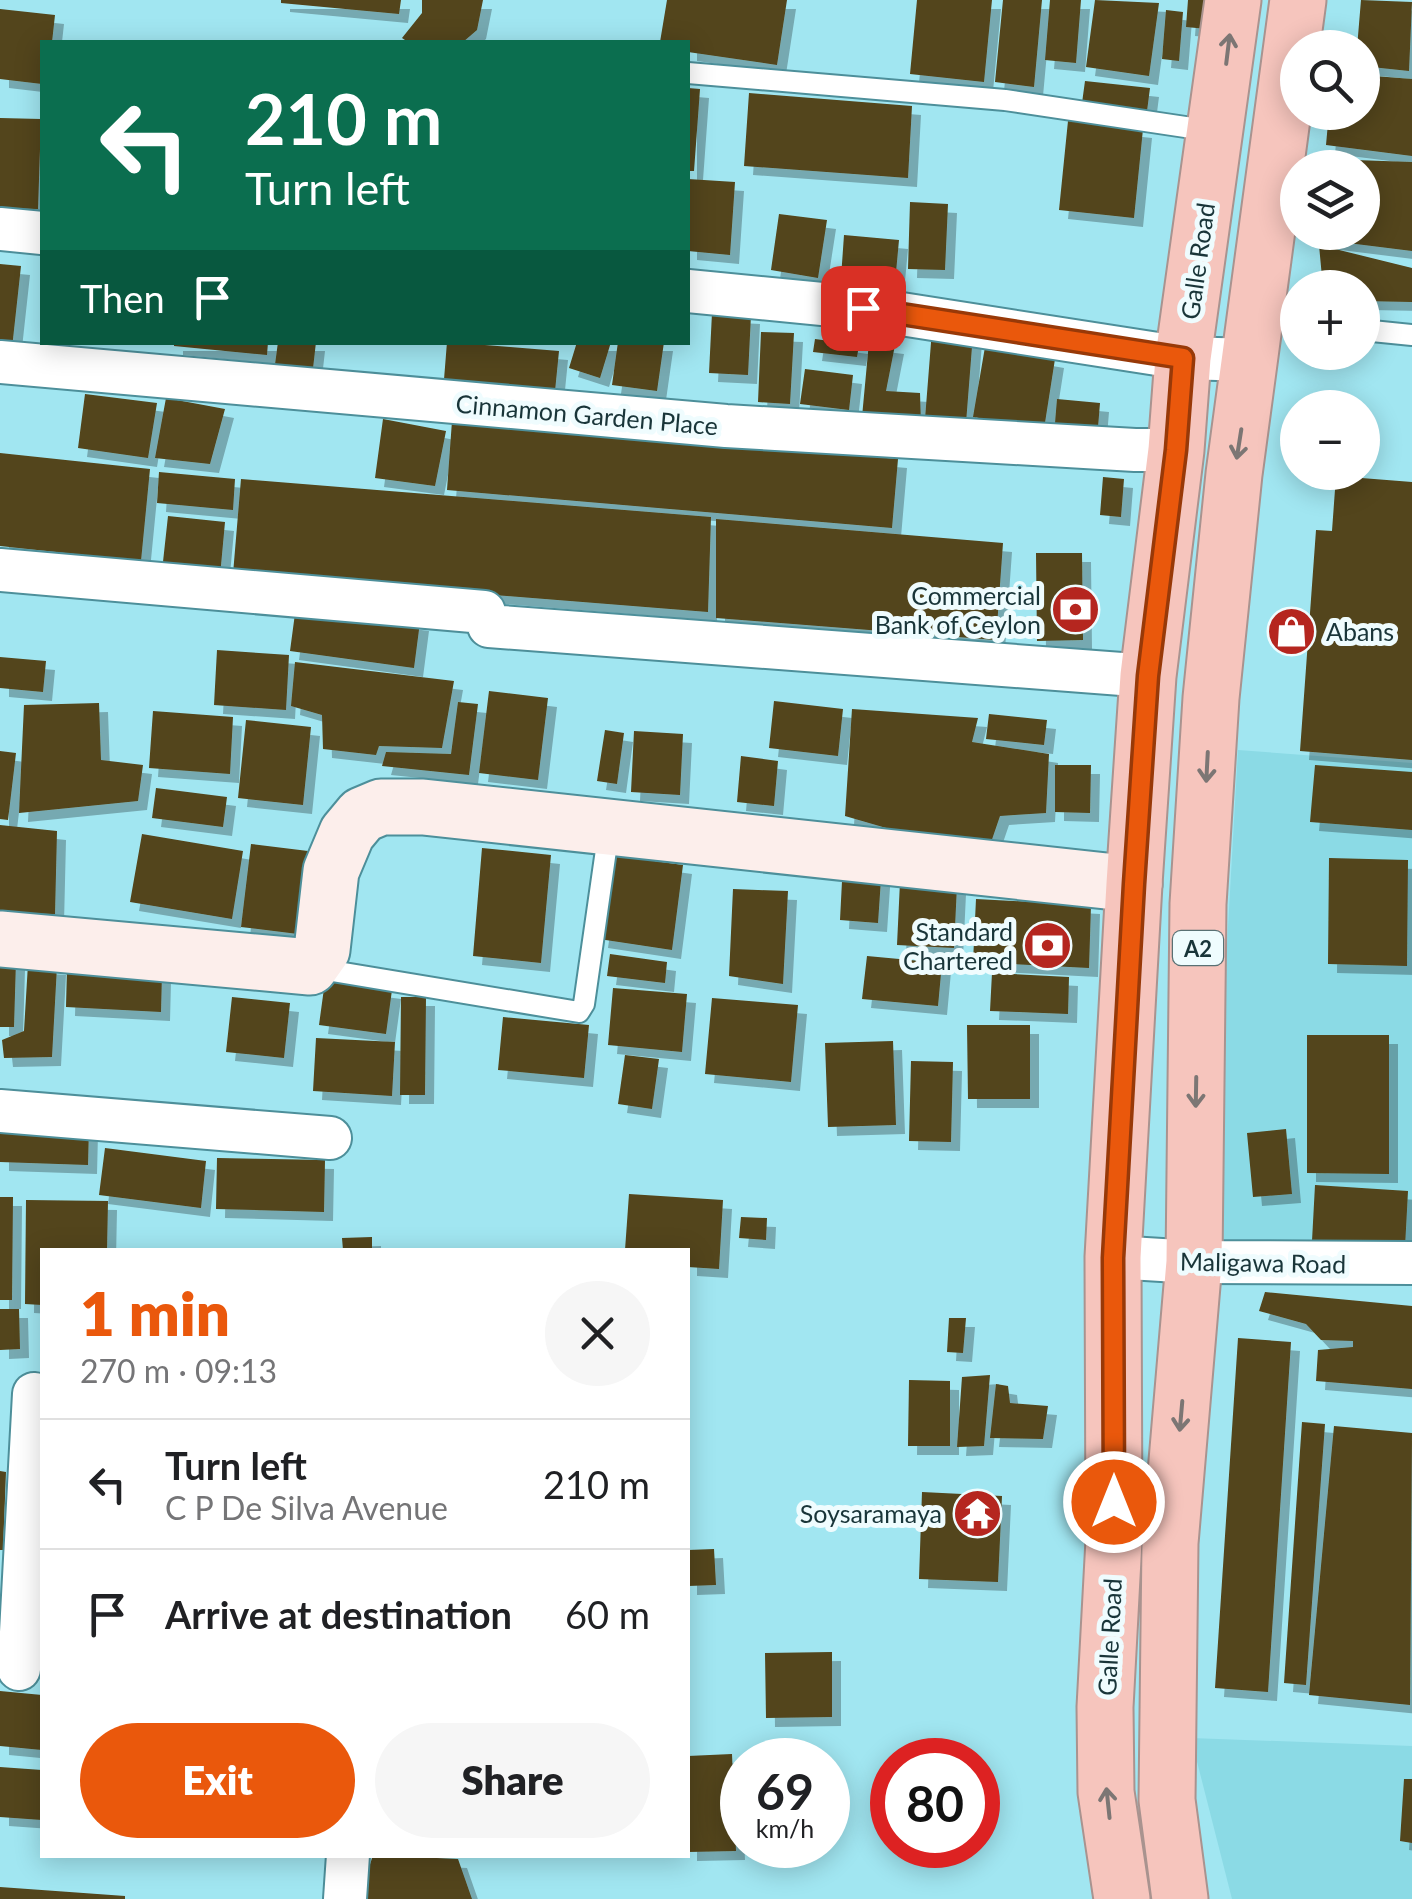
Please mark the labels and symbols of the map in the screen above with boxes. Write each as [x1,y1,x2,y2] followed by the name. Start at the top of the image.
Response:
[1219,34,1237,66] one-way arrow
[1174,201,1220,321] street label: Galle Road
[821,266,906,351] pin
[455,388,719,440] street label: Cinnamon Garden Place
[1229,427,1248,459] one-way arrow
[875,580,1041,639] place label: Commercial Bank of Ceylon
[1050,583,1102,635] bank icon: Commercial Bank of Ceylon
[1265,605,1317,657] shop icon: Abans
[1326,616,1394,646] place label: Abans
[1197,750,1216,782] one-way arrow
[903,916,1013,975] place label: Standard Chartered
[1022,919,1074,971] bank icon: Standard Chartered
[1173,931,1223,965] road number: A2
[1186,1074,1206,1107] one-way arrow
[1180,1246,1346,1278] street label: Maligawa Road
[1171,1400,1190,1432] one-way arrow
[1062,1450,1166,1554] position arrow
[951,1487,1003,1539] temple icon: Soysaramaya
[800,1498,942,1528] place label: Soysaramaya
[1091,1578,1127,1696] street label: Galle Road
[870,1738,1000,1868] speed limit sign: 80
[1098,1787,1117,1819] one-way arrow

